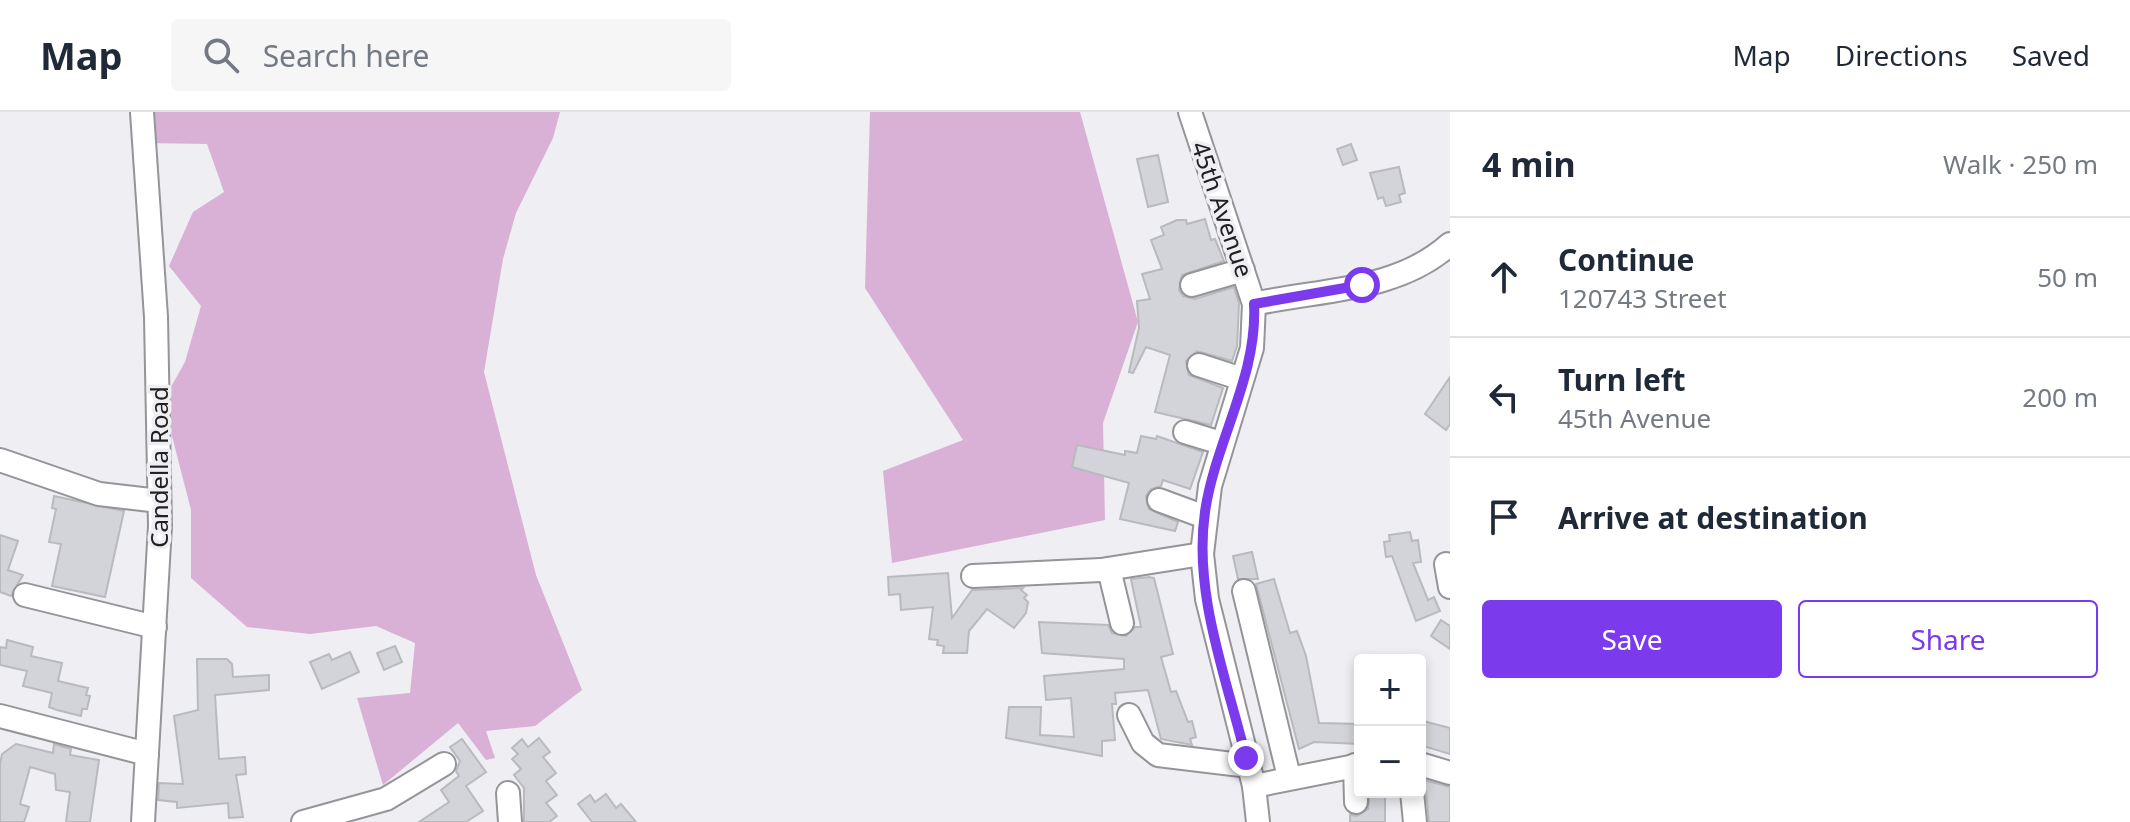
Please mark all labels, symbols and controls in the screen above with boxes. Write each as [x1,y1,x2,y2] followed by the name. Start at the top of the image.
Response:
[171,19,731,91] search box
[40,29,123,81] text: Map
[199,33,243,77] icon: search
[263,35,430,76] text: Search here
[1732,36,1791,74] text: Map
[1835,36,1968,74] text: Directions
[2012,36,2090,74] text: Saved
[1184,137,1262,281] street label: 45th Avenue
[1482,141,1576,187] text: 4 min
[1943,146,2098,182] text: Walk · 250 m
[1558,239,1694,280] text: Continue
[1482,255,1526,299] icon: ahead
[2037,259,2098,295] text: 50 m
[1344,267,1380,303] route start
[1558,280,1727,316] text: 120743 Street
[1558,359,1686,400] text: Turn left
[1482,375,1526,419] icon: left
[2022,379,2098,415] text: 200 m
[142,386,175,548] street label: Candella Road
[1558,400,1711,436] text: 45th Avenue
[1482,495,1526,539] icon: arrive
[1558,497,1868,538] text: Arrive at destination
[1482,600,1782,678] button: Save
[1798,600,2098,678] button: Share
[1354,654,1426,798] map controls
[1354,654,1426,726] button: +
[1354,726,1426,798] button: −
[1228,740,1264,776] route end

